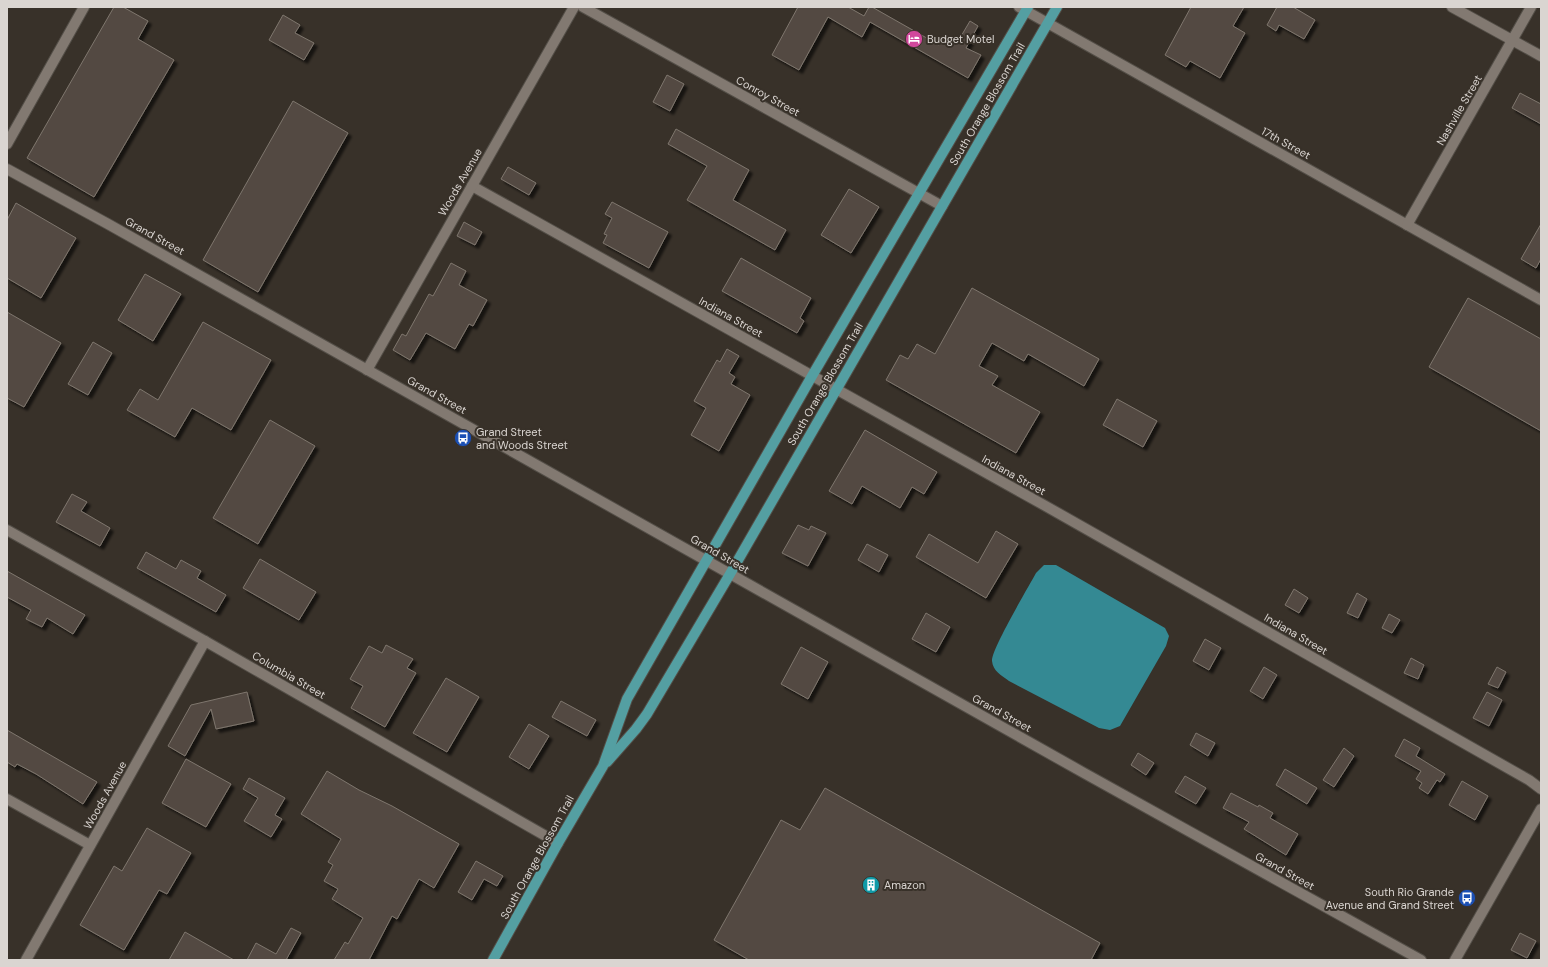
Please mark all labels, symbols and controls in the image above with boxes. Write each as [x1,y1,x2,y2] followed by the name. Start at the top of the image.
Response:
[904,29,924,49] hotel icon: Budget Motel
[927,32,994,46] place label: Budget Motel
[946,40,1028,168] street label: South Orange Blossom Trail
[1433,72,1485,148] street label: Nashville Street
[734,73,802,119] street label: Conroy Street
[1259,124,1313,162] street label: 17th Street
[435,146,485,218] street label: Woods Avenue
[123,214,187,258] street label: Grand Street
[697,294,765,340] street label: Indiana Street
[784,320,866,448] street label: South Orange Blossom Trail
[405,373,469,417] street label: Grand Street
[476,425,568,452] place label: Grand Street and Woods Street
[453,428,473,448] bus stop icon: Grand Street and Woods Street
[980,452,1048,498] street label: Indiana Street
[688,532,752,576] street label: Grand Street
[1262,610,1330,658] street label: Indiana Street
[250,648,328,702] street label: Columbia Street
[970,691,1034,735] street label: Grand Street
[80,758,130,832] street label: Woods Avenue
[497,793,577,921] street label: South Orange Blossom Trail
[1253,849,1317,893] street label: Grand Street
[861,875,881,895] building icon: Amazon
[884,878,925,892] place label: Amazon
[1326,885,1454,912] place label: South Rio Grande Avenue and Grand Street
[1457,888,1477,908] bus stop icon: South Rio Grande Avenue and Grand Street

